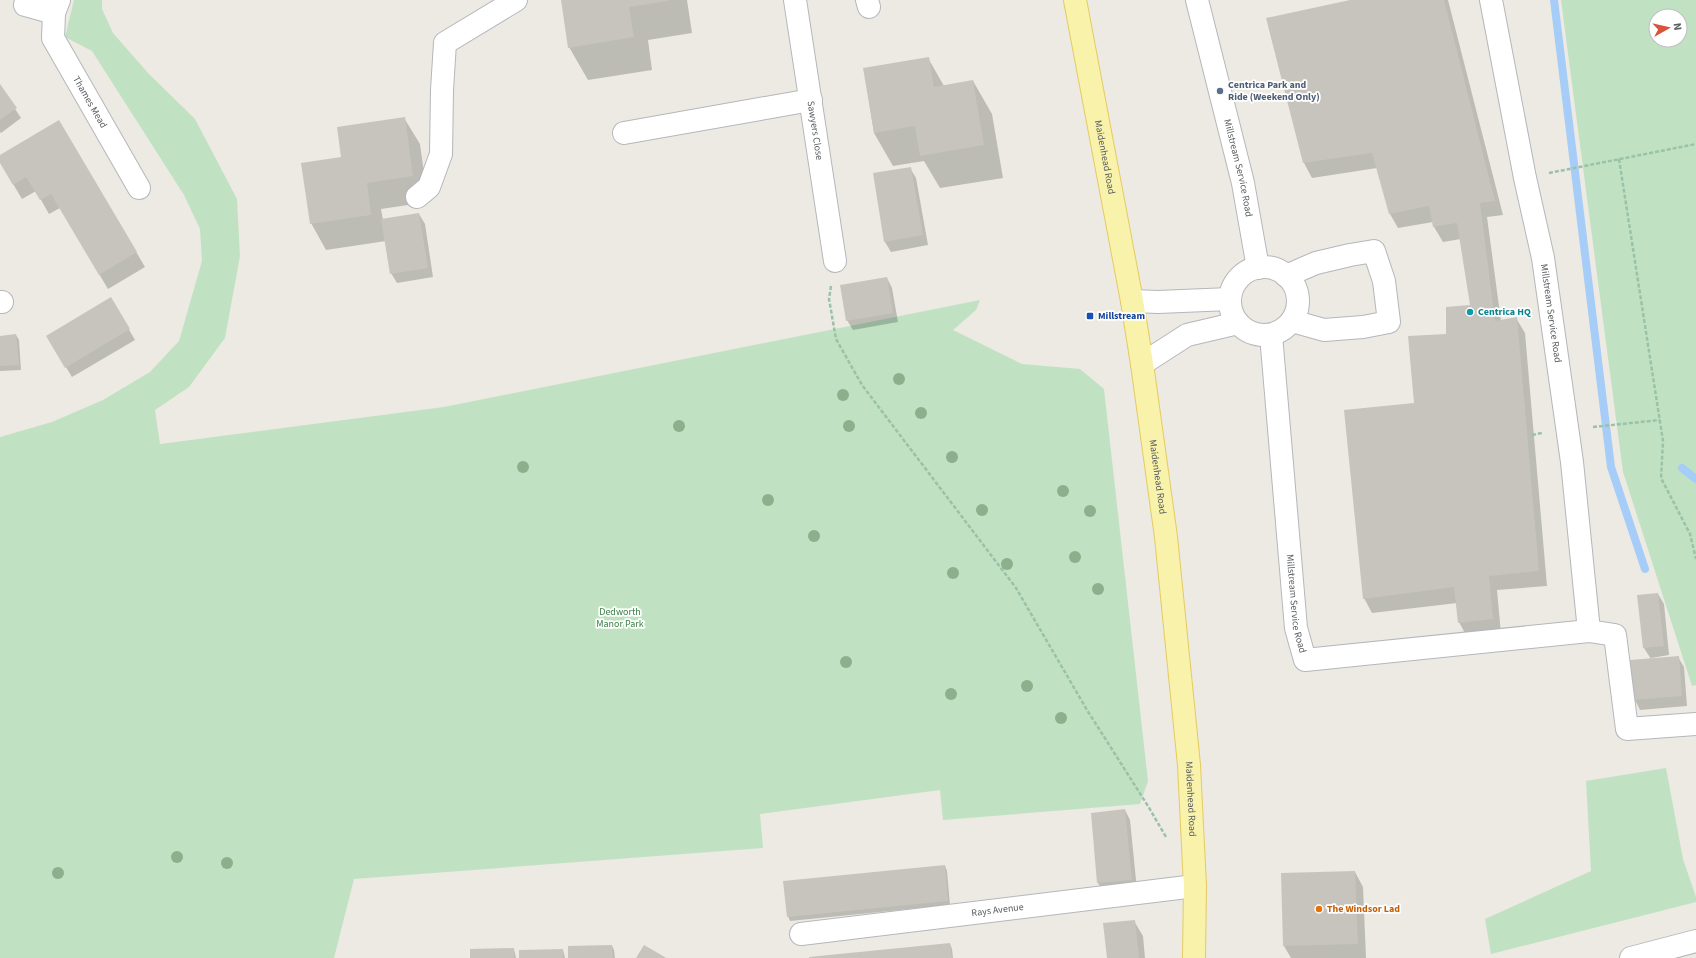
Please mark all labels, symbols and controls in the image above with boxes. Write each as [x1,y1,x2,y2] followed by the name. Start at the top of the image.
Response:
[1648,8,1688,48] north arrow
[1669,22,1685,31] text: N
[69,74,110,131] street label: Thames Mead
[1228,78,1320,104] place label: Centrica Park and Ride (Weekend Only)
[1215,86,1225,96] marker: Centrica Park and Ride (Weekend Only)
[804,100,826,161] street label: Sawyers Close
[1220,118,1256,218] street label: Millstream Service Road
[1091,119,1119,195] street label: Maidenhead Road
[1537,263,1565,364] street label: Millstream Service Road
[1478,305,1531,319] place label: Centrica HQ
[1465,307,1475,317] marker: Centrica HQ
[1098,309,1145,323] place label: Millstream
[1085,311,1095,321] marker: Millstream
[1146,439,1170,515] street label: Maidenhead Road
[1283,554,1310,655] street label: Millstream Service Road
[596,605,644,631] park label: Dedworth Manor Park
[1182,761,1200,837] street label: Maidenhead Road
[971,900,1024,920] street label: Rays Avenue
[1327,902,1400,916] place label: The Windsor Lad
[1314,904,1324,914] marker: The Windsor Lad

